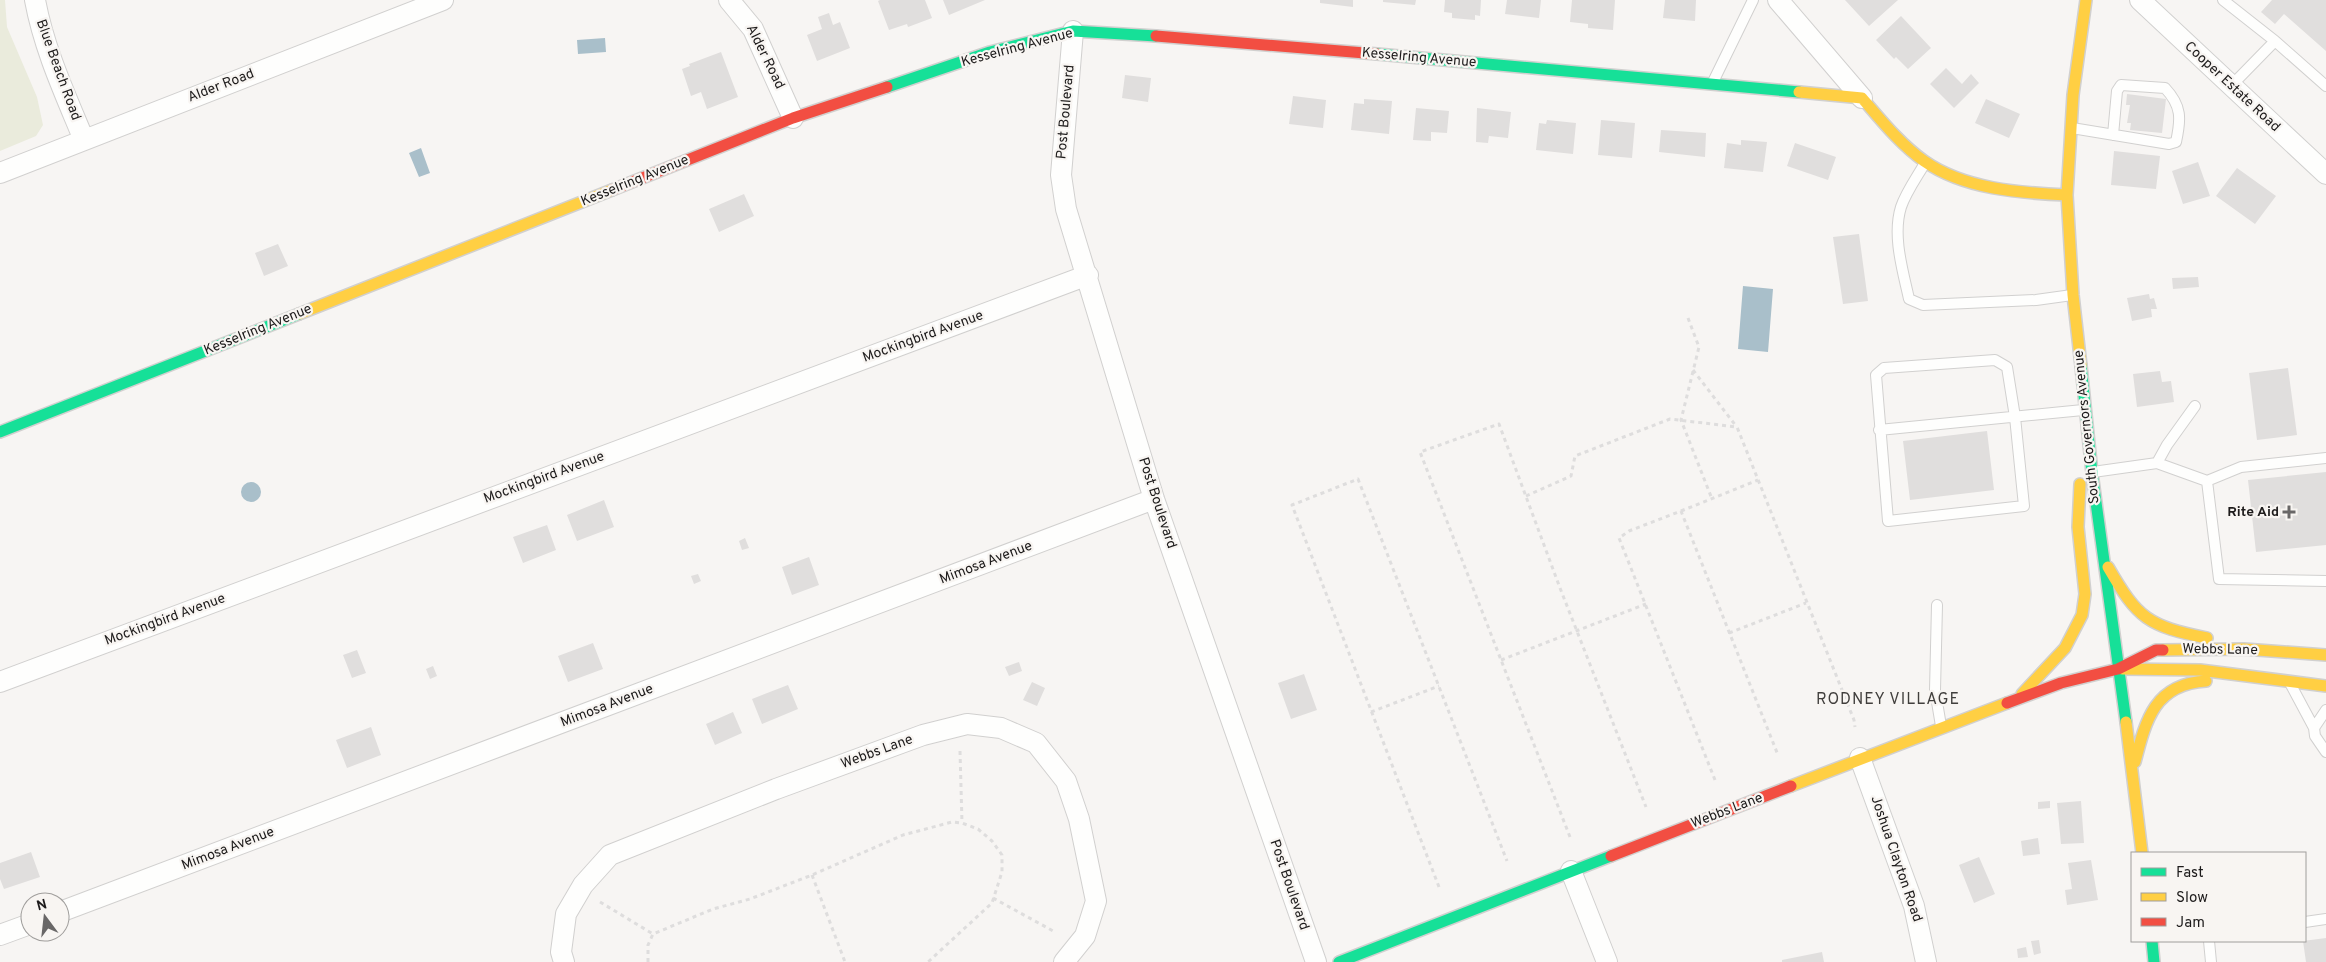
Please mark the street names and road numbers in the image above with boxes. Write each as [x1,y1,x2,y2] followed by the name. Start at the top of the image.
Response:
[32,17,84,123] street label: Blue Beach Road
[742,22,788,92] street label: Alder Road
[959,25,1075,71] street label: Kesselring Avenue
[2181,38,2283,136] street label: Cooper Estate Road
[1361,45,1477,71] street label: Kesselring Avenue
[1053,64,1079,160] street label: Post Boulevard
[185,66,257,106] street label: Alder Road
[579,152,691,210] street label: Kesselring Avenue
[202,301,314,359] street label: Kesselring Avenue
[860,307,986,367] street label: Mockingbird Avenue
[2070,349,2104,505] street label: South Governors Avenue
[481,448,607,508] street label: Mockingbird Avenue
[1134,455,1180,551] street label: Post Boulevard
[937,538,1035,588] street label: Mimosa Avenue
[102,590,228,650] street label: Mockingbird Avenue
[2182,641,2258,659] street label: Webbs Lane
[558,681,656,731] street label: Mimosa Avenue
[839,731,915,773] street label: Webbs Lane
[1689,790,1765,832] street label: Webbs Lane
[1866,794,1926,924] street label: Joshua Clayton Road
[179,824,277,874] street label: Mimosa Avenue
[1266,837,1312,933] street label: Post Boulevard

